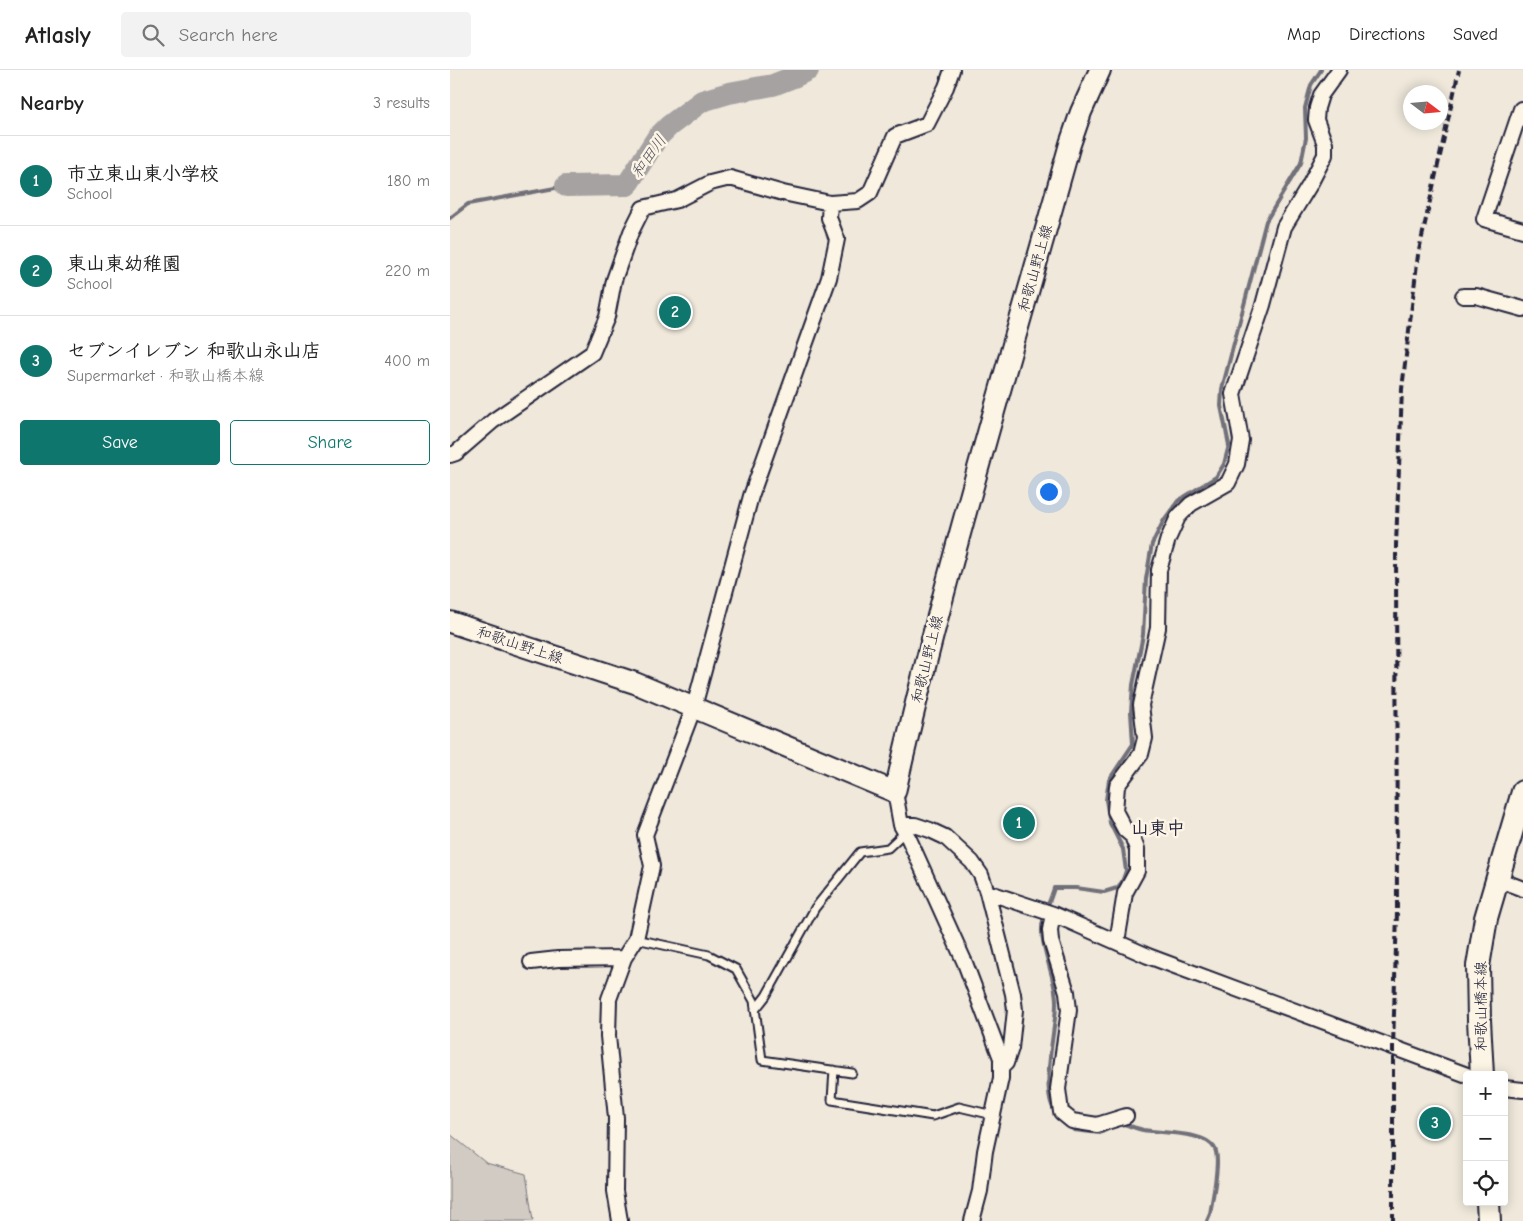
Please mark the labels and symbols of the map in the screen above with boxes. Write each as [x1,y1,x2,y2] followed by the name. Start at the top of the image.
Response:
[1403,85,1448,130] north arrow
[627,132,670,181] water label: 和田川
[1014,222,1056,314] street label: 和歌山野上線
[659,293,691,331] pin: 2
[1036,479,1062,505] your location
[907,613,947,705] street label: 和歌山野上線
[474,623,566,667] street label: 和歌山野上線
[1003,804,1035,842] pin: 1
[1131,818,1185,839] district label: 山東中
[1472,961,1490,1051] street label: 和歌山橋本線
[1419,1104,1451,1142] pin: 3

